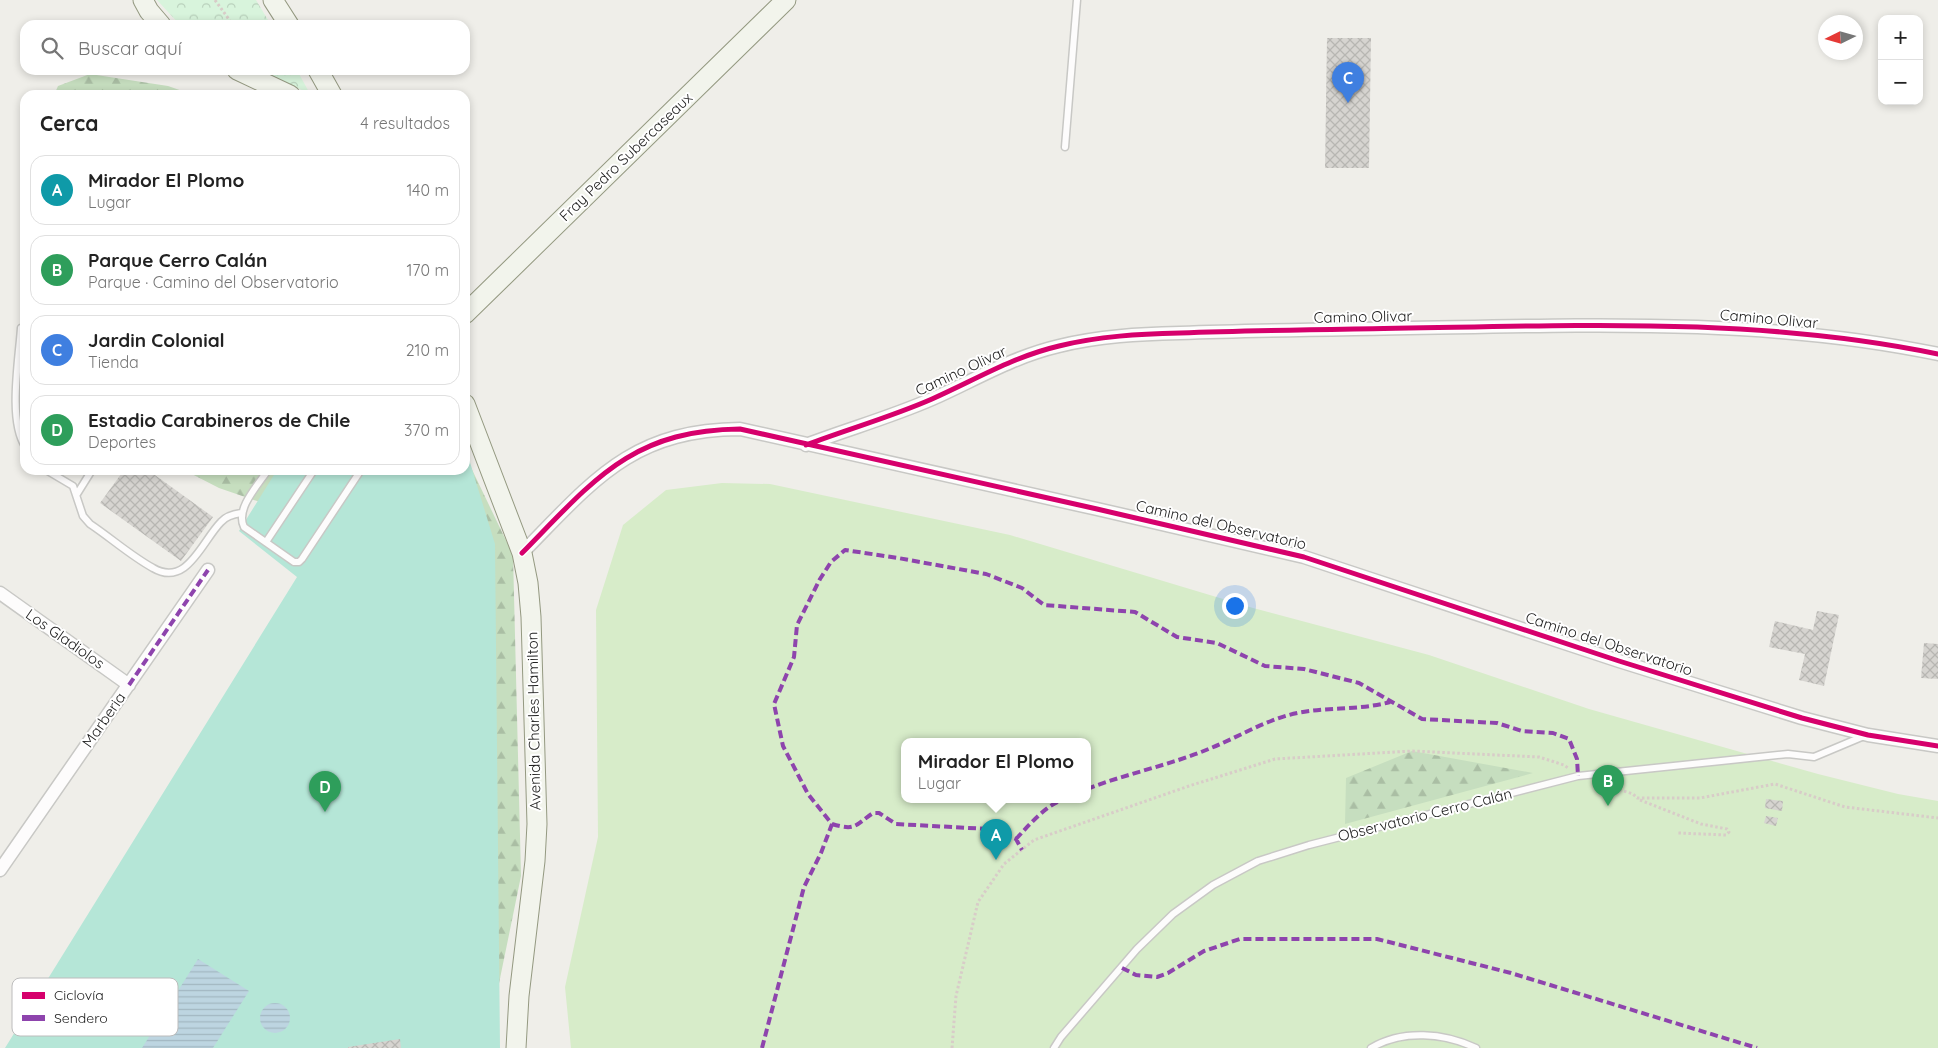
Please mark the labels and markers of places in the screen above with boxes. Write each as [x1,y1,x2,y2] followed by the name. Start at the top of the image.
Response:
[1332,62,1364,103] pin: C
[1592,765,1624,806] pin: B
[309,771,341,812] pin: D
[980,819,1012,860] pin: A

